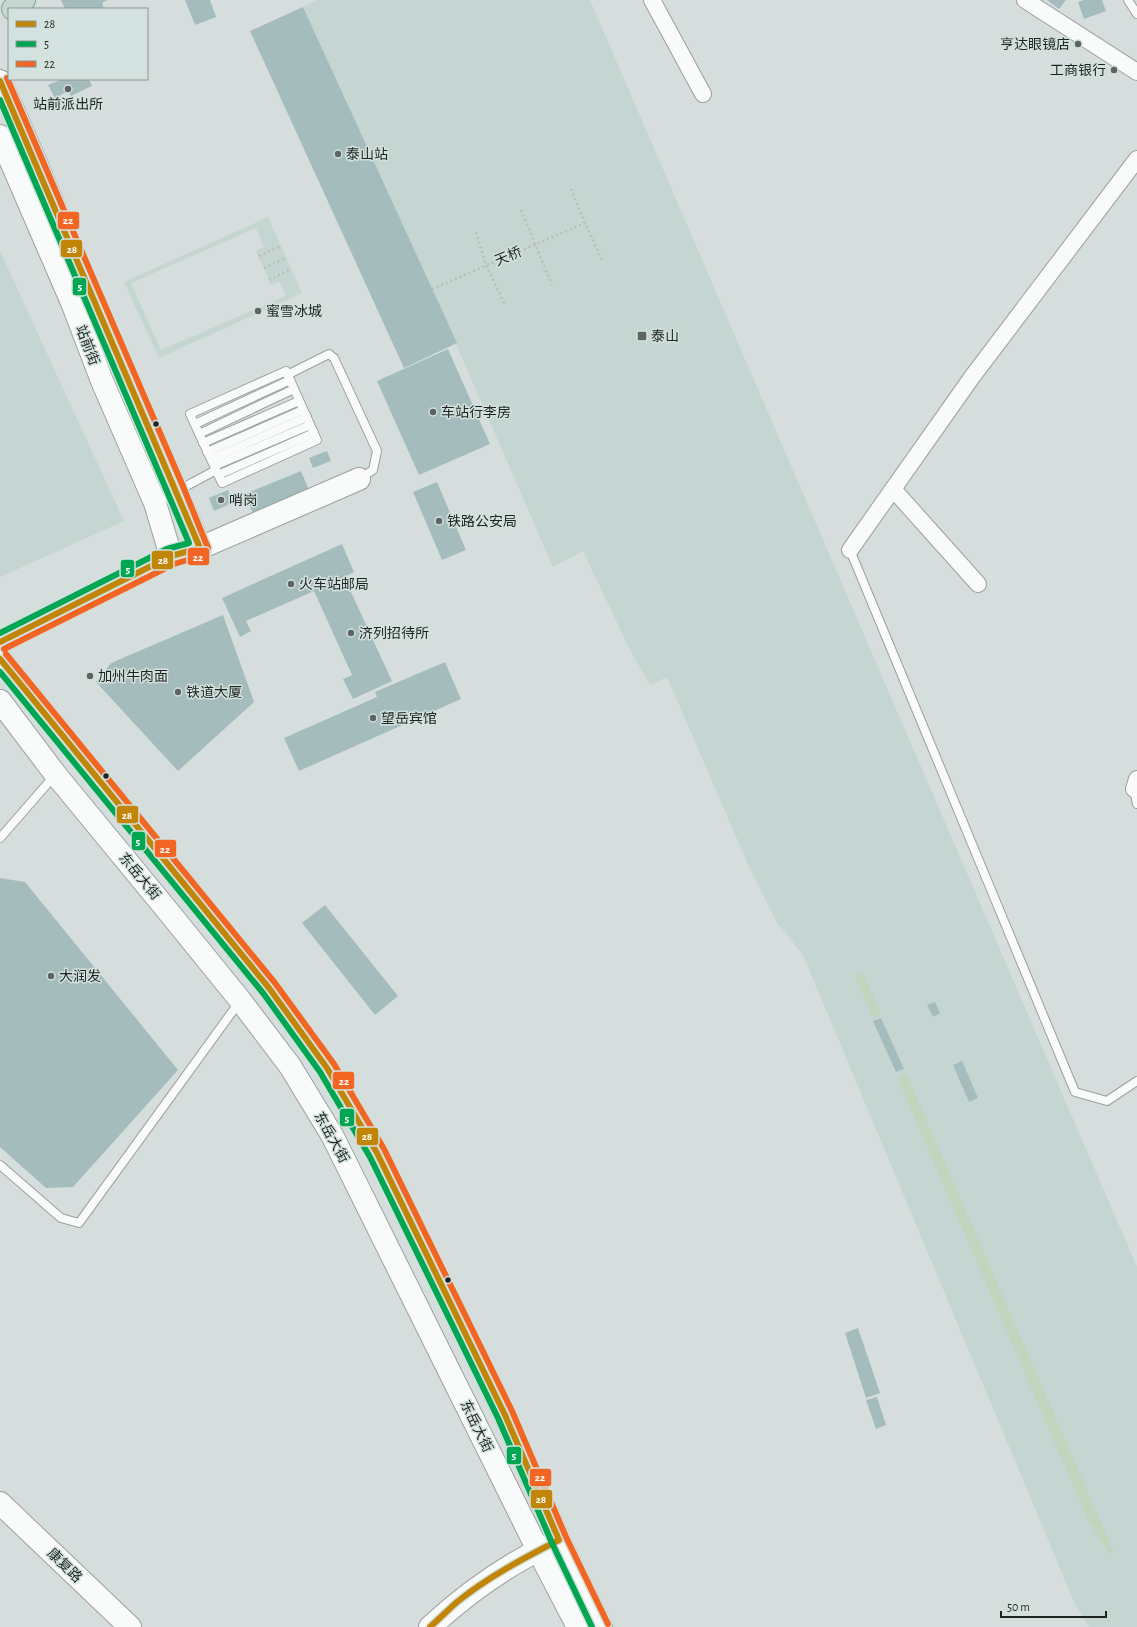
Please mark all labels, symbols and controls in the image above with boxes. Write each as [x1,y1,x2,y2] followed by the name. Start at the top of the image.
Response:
[8,8,148,80] legend
[44,18,55,30] text: 28
[1000,37,1070,52] place label: 亨达眼镜店
[44,38,49,50] text: 5
[1073,39,1083,49] marker: 亨达眼镜店
[44,58,55,70] text: 22
[1050,63,1106,78] place label: 工商银行
[1109,65,1119,75] marker: 工商银行
[63,84,73,94] marker: 站前派出所
[33,96,103,112] place label: 站前派出所
[346,147,388,162] place label: 泰山站
[333,149,343,159] marker: 泰山站
[57,211,80,230] line badge: 22
[63,215,73,226] text: 22
[60,239,83,258] line badge: 28
[67,244,77,255] text: 28
[492,244,524,269] street label: 天桥
[72,277,87,296] line badge: 5
[78,281,83,292] text: 5
[266,304,322,319] place label: 蜜雪冰城
[253,306,263,316] marker: 蜜雪冰城
[73,323,103,367] street label: 站前街
[651,329,679,344] place label: 泰山
[636,330,648,342] marker: 泰山
[441,404,511,420] place label: 车站行李房
[428,407,438,417] marker: 车站行李房
[151,419,161,429] unlabelled marker
[229,493,257,508] place label: 哨岗
[216,495,226,505] marker: 哨岗
[447,514,517,529] place label: 铁路公安局
[434,516,444,526] marker: 铁路公安局
[187,547,210,566] line badge: 22
[151,550,174,570] line badge: 28
[193,552,203,563] text: 22
[158,555,168,566] text: 28
[120,559,135,578] line badge: 5
[126,564,131,575] text: 5
[299,576,369,592] place label: 火车站邮局
[286,579,296,589] marker: 火车站邮局
[359,626,429,641] place label: 济列招待所
[346,628,356,638] marker: 济列招待所
[98,668,168,684] place label: 加州牛肉面
[85,671,95,681] marker: 加州牛肉面
[186,685,242,700] place label: 铁道大厦
[173,687,183,697] marker: 铁道大厦
[381,711,437,726] place label: 望岳宾馆
[368,713,378,723] marker: 望岳宾馆
[101,771,111,781] unlabelled marker
[116,805,139,824] line badge: 28
[122,810,132,821] text: 28
[131,831,146,851] line badge: 5
[136,836,141,847] text: 5
[154,839,177,858] line badge: 22
[160,844,170,855] text: 22
[116,850,163,903] street label: 东岳大街
[59,968,101,984] place label: 大润发
[46,971,56,981] marker: 大润发
[332,1071,355,1090] line badge: 22
[339,1076,349,1087] text: 22
[339,1108,355,1127] line badge: 5
[311,1109,352,1165] street label: 东岳大街
[345,1113,350,1124] text: 5
[356,1127,379,1146] line badge: 28
[362,1131,372,1142] text: 28
[443,1275,453,1285] unlabelled marker
[458,1398,496,1455] street label: 东岳大街
[506,1446,522,1465] line badge: 5
[512,1450,517,1461] text: 5
[529,1468,552,1487] line badge: 22
[535,1472,545,1483] text: 22
[530,1489,553,1509] line badge: 28
[536,1494,546,1505] text: 28
[44,1545,85,1585] street label: 康复路
[1001,1593,1106,1619] scale bar
[1007,1601,1030,1613] text: 50 m

